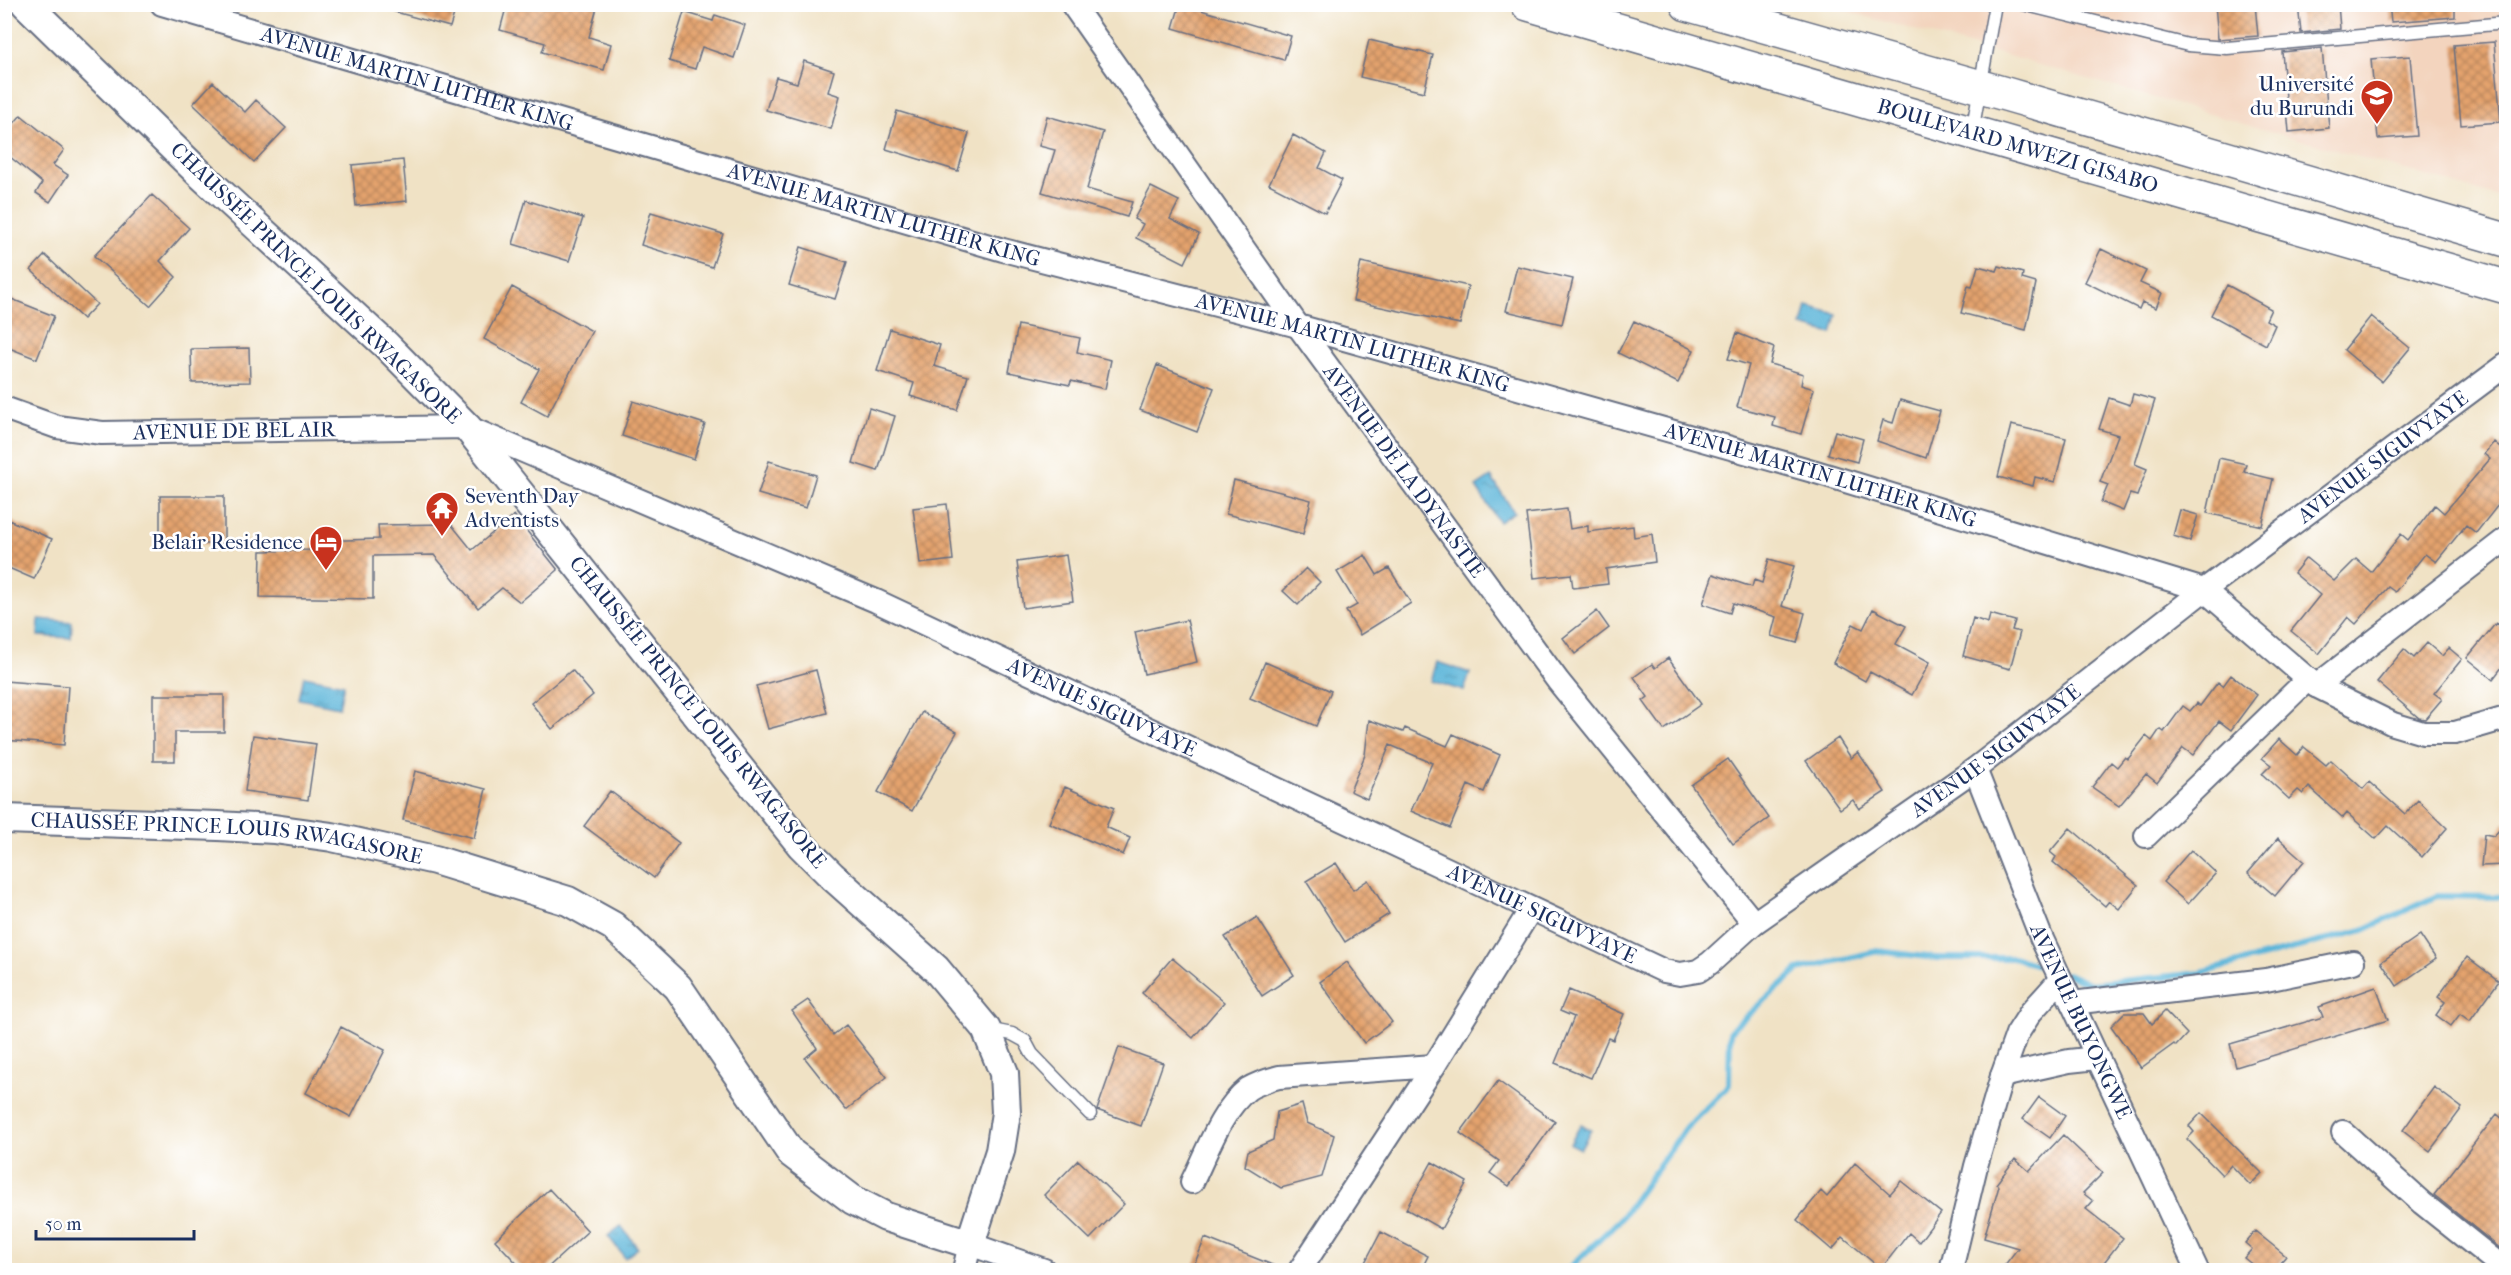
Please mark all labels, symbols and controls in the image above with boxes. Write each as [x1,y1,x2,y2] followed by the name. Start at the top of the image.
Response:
[257,21,577,136] street label: AVENUE MARTIN LUTHER KING
[2250,72,2354,120] place label: Université du Burundi
[2359,78,2395,125] school or university icon: Université du Burundi
[1875,94,2161,198] street label: BOULEVARD MWEZI GISABO
[166,137,466,429] street label: CHAUSSÉE PRINCE LOUIS RWAGASORE
[724,158,1043,271] street label: AVENUE MARTIN LUTHER KING
[1192,288,1513,397] street label: AVENUE MARTIN LUTHER KING
[1318,359,1490,582] street label: AVENUE DE LA DYNASTIE
[2292,386,2473,529] street label: AVENUE SIGUVYAYE
[132,417,336,445] street label: AVENUE DE BEL AIR
[1660,417,1980,532] street label: AVENUE MARTIN LUTHER KING
[464,484,580,532] place label: Seventh Day Adventists
[424,490,460,537] temple icon: Seventh Day Adventists
[308,524,344,571] hotel icon: Belair Residence
[151,530,303,554] place label: Belair Residence
[565,551,832,873] street label: CHAUSSÉE PRINCE LOUIS RWAGASORE
[1003,652,1201,762] street label: AVENUE SIGUVYAYE
[1905,679,2085,823] street label: AVENUE SIGUVYAYE
[30,808,425,869] street label: CHAUSSÉE PRINCE LOUIS RWAGASORE
[1443,859,1641,968] street label: AVENUE SIGUVYAYE
[2025,920,2137,1123] street label: AVENUE BUYONGWE
[36,1203,194,1241] scale bar
[45,1214,82,1235] text: 50 m

